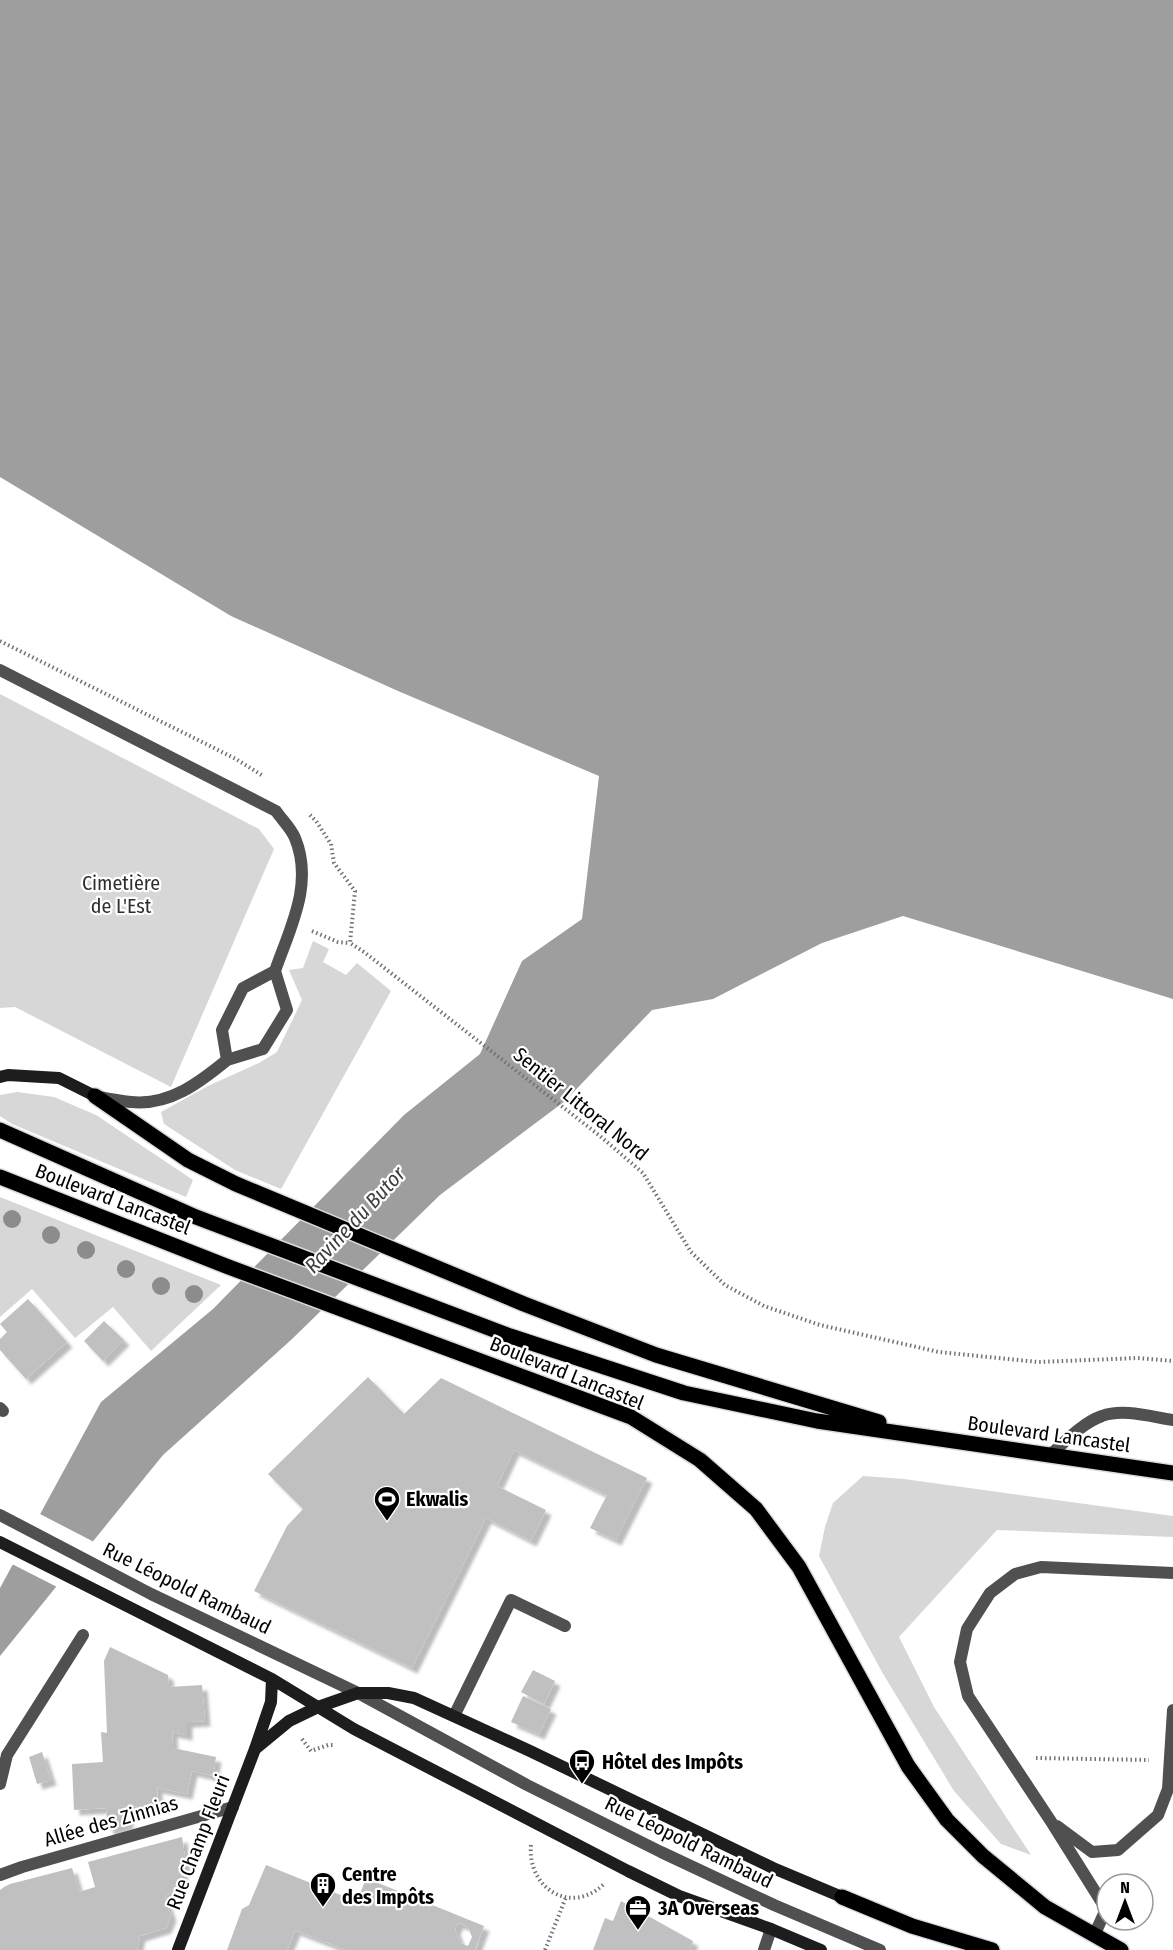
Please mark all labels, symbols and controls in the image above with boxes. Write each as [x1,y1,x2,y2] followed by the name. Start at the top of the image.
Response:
[82,871,160,918] park label: Cimetière de L'Est
[509,1042,653,1166] street label: Sentier Littoral Nord
[32,1158,194,1240] street label: Boulevard Lancastel
[299,1161,411,1279] water label: Ravine du Butor
[486,1331,648,1415] street label: Boulevard Lancastel
[966,1411,1132,1457] street label: Boulevard Lancastel
[372,1484,402,1522] sports icon: Ekwalis
[406,1487,468,1511] place label: Ekwalis
[99,1537,275,1639] street label: Rue Léopold Rambaud
[567,1747,597,1785] bus stop icon: Hôtel des Impôts
[602,1750,743,1774] place label: Hôtel des Impôts
[161,1771,235,1913] street label: Rue Champ Fleuri
[41,1790,181,1852] street label: Allée des Zinnias
[601,1791,777,1893] street label: Rue Léopold Rambaud
[342,1862,434,1909] place label: Centre des Impôts
[308,1870,338,1908] building icon: Centre des Impôts
[1095,1872,1155,1932] north arrow
[1120,1878,1130,1897] text: N
[623,1893,653,1931] office icon: 3A Overseas
[657,1896,759,1920] place label: 3A Overseas

